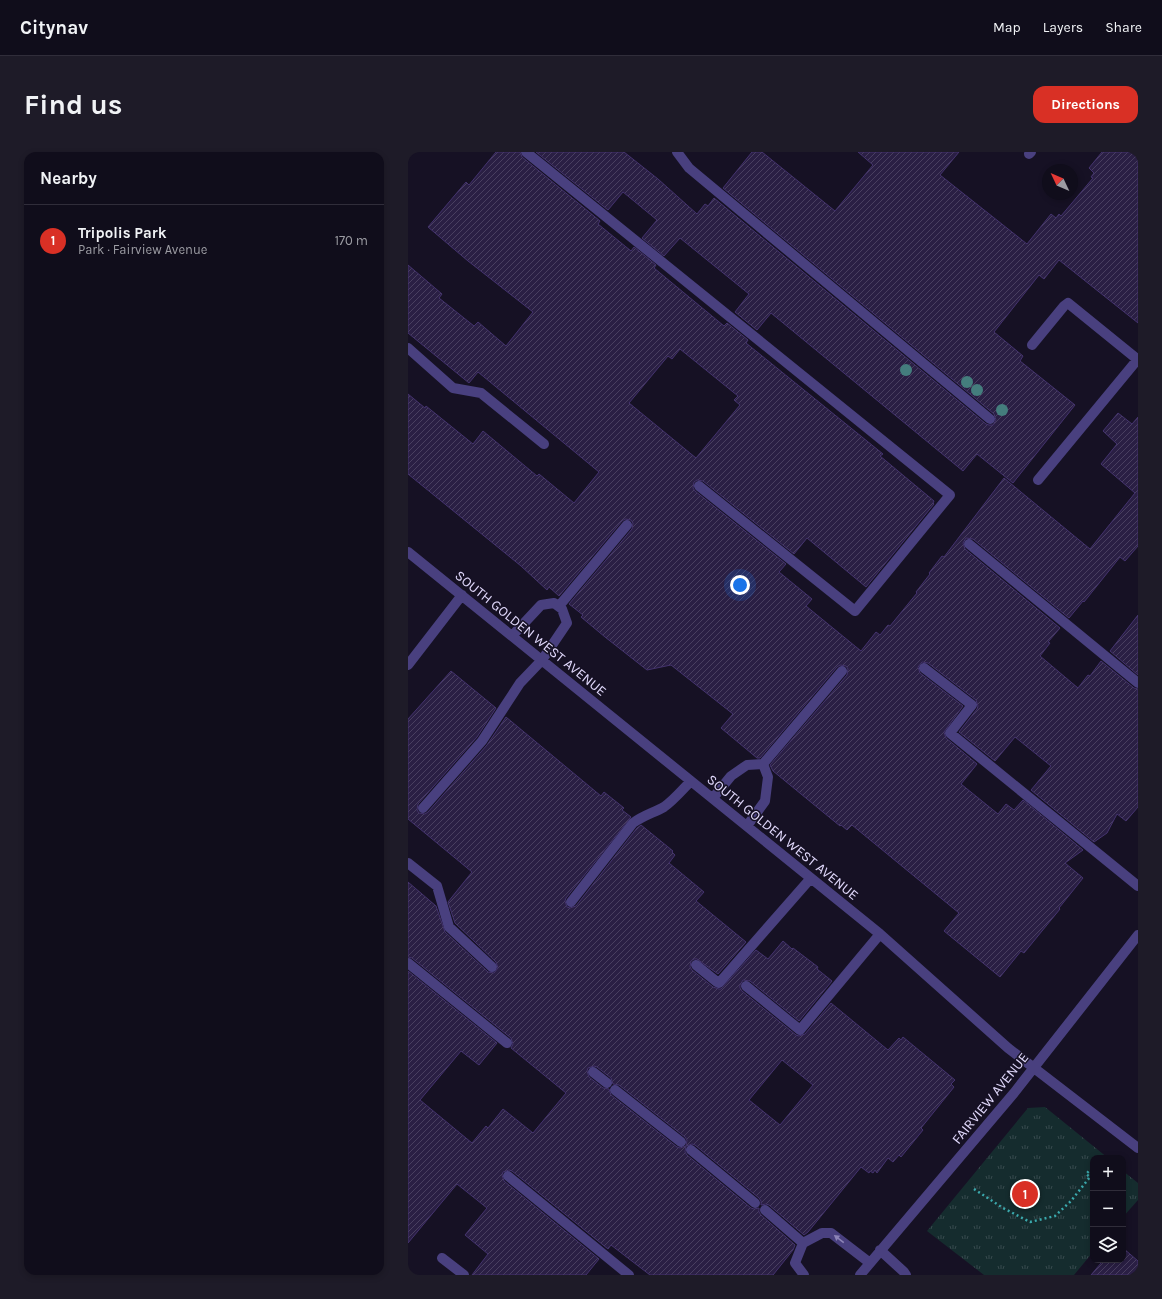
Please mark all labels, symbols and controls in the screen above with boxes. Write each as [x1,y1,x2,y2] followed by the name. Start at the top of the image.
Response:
[20,17,88,39] text: Citynav
[993,19,1021,36] text: Map
[1043,19,1083,36] text: Layers
[1105,19,1142,36] text: Share
[1033,86,1138,123] button: Directions
[24,88,123,121] text: Find us
[1042,164,1078,200] north arrow
[40,168,97,188] text: Nearby
[78,224,167,242] text: Tripolis Park
[51,233,55,248] text: 1
[335,233,368,248] text: 170 m
[78,242,207,257] text: Park · Fairview Avenue
[451,567,610,700] street label: SOUTH GOLDEN WEST AVENUE
[730,575,750,595] your location
[703,771,862,904] street label: SOUTH GOLDEN WEST AVENUE
[948,1049,1032,1147] street label: FAIRVIEW AVENUE
[1090,1155,1126,1263] map controls
[1090,1155,1126,1191] button: +
[1012,1179,1038,1209] pin: 1
[1090,1191,1126,1227] button: −
[1090,1227,1126,1263] button: layers
[833,1235,844,1243] one-way arrow

